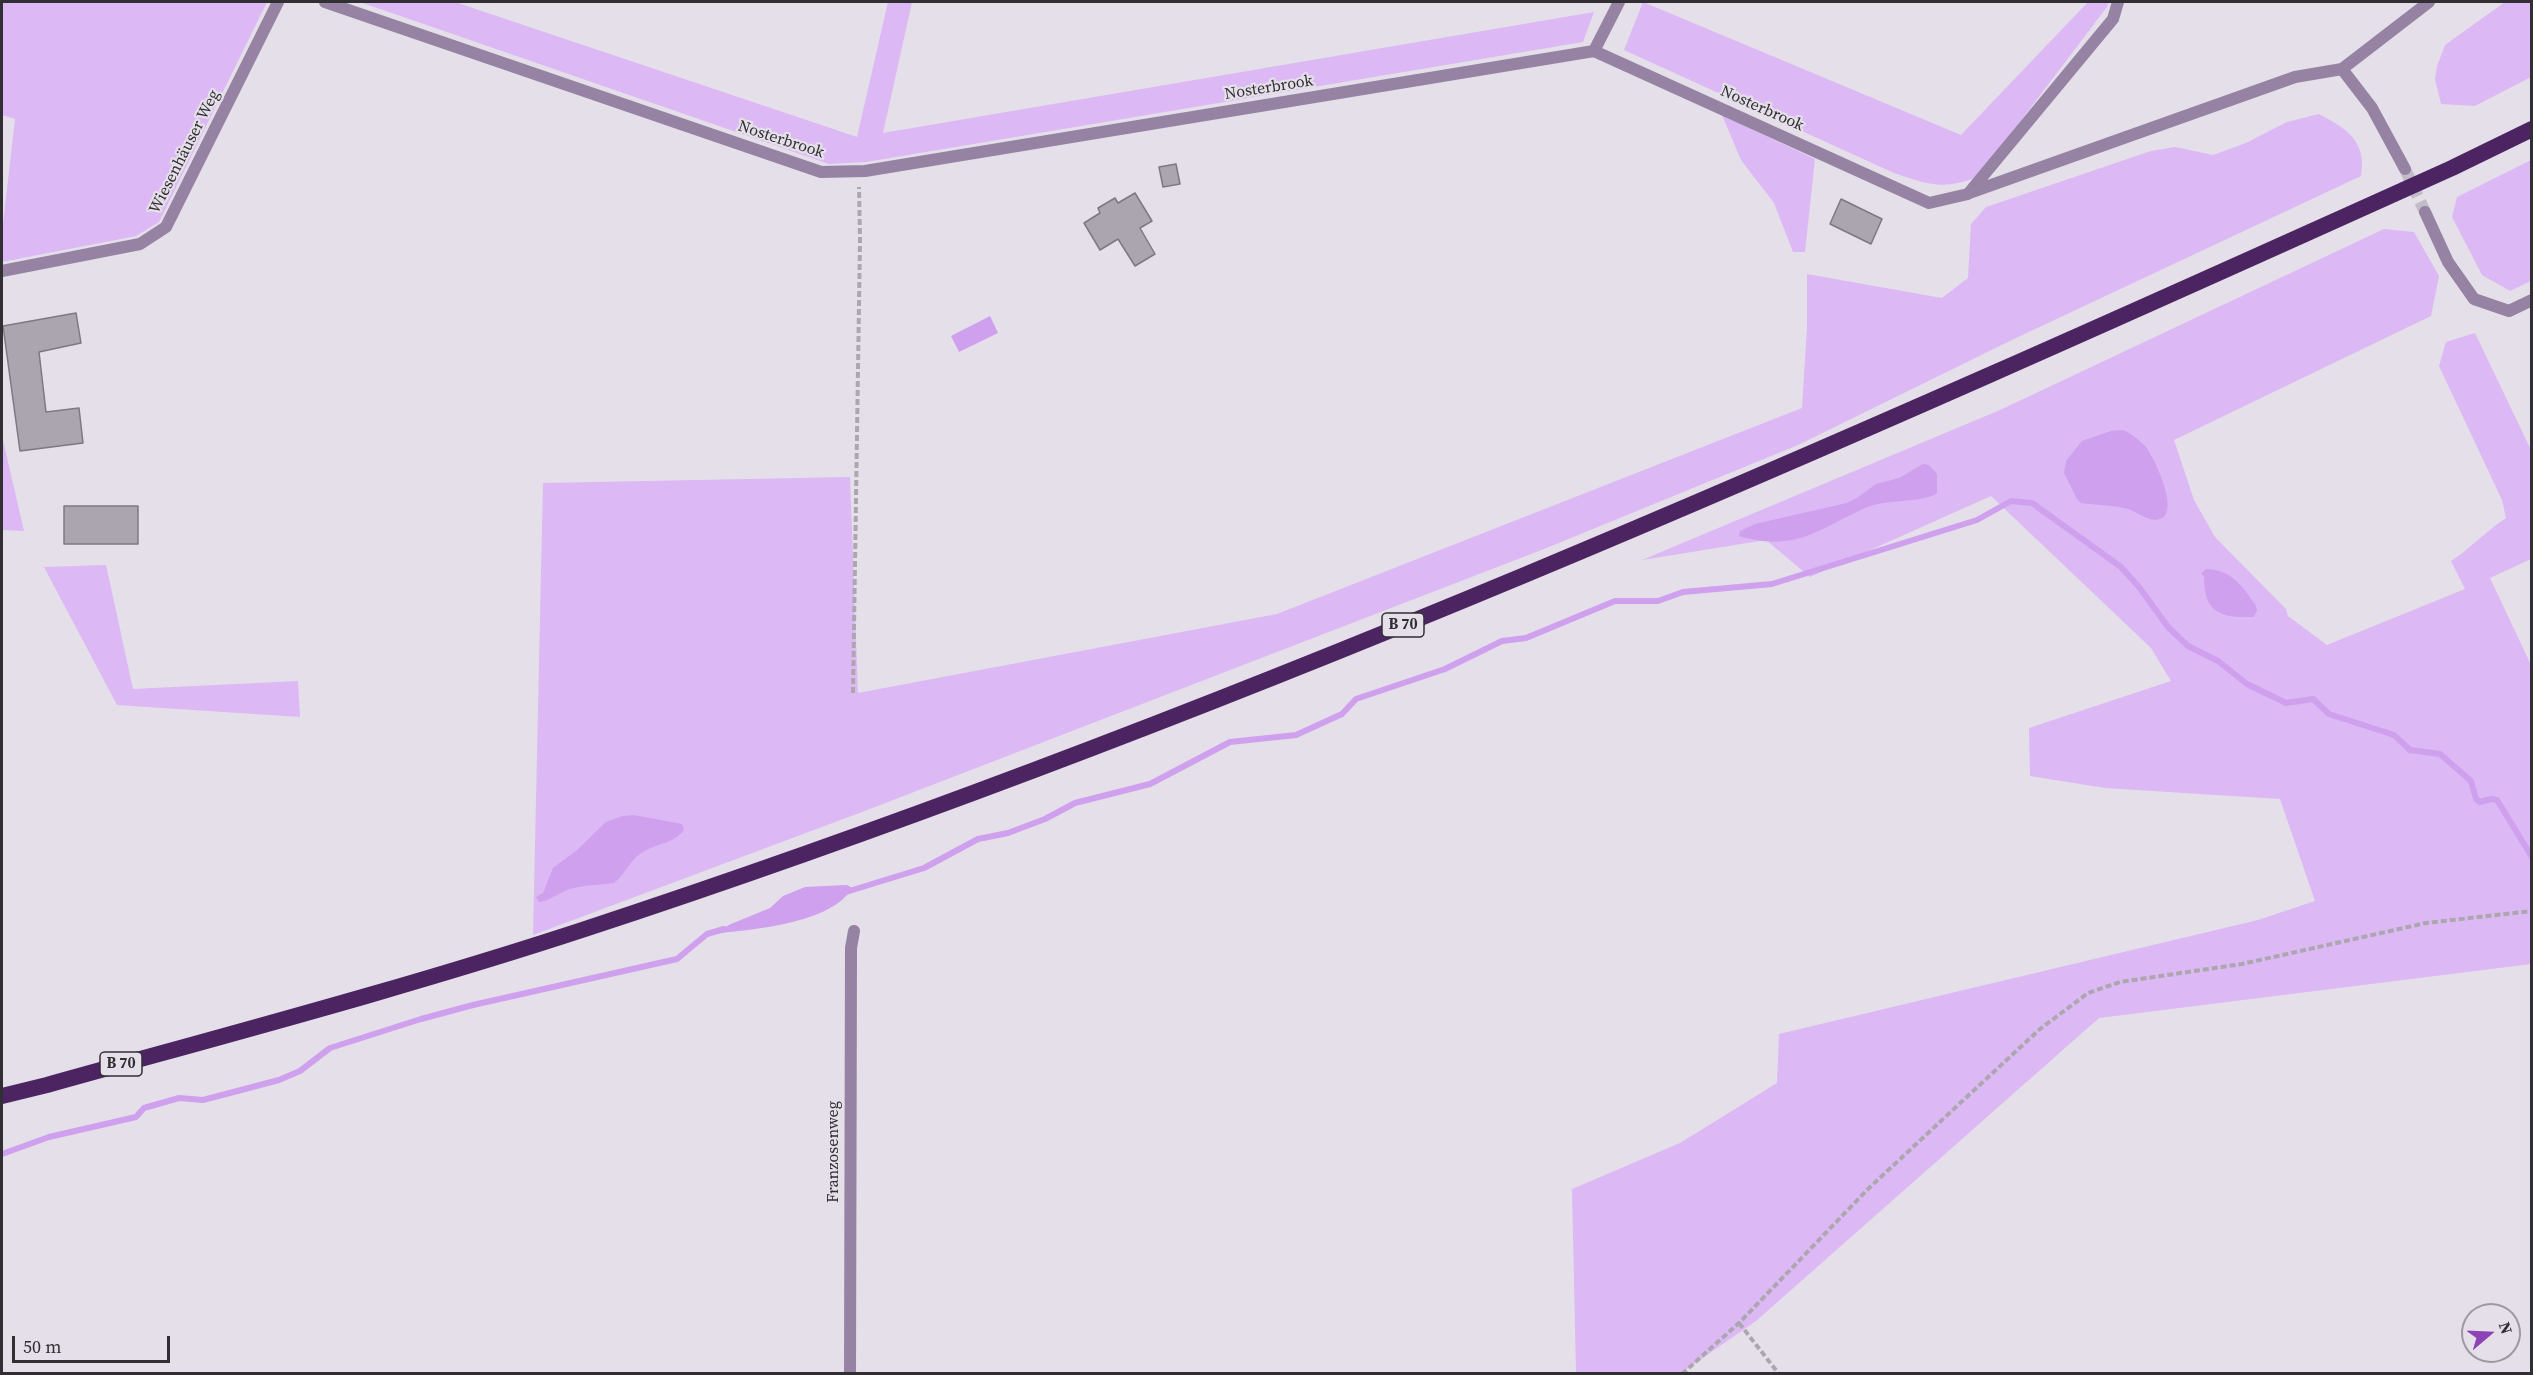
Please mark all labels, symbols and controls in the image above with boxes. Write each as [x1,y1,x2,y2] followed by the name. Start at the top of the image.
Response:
[1223,72,1315,104] street label: Nosterbrook
[1717,82,1807,136] street label: Nosterbrook
[146,87,224,217] street label: Wiesenhäuser Weg
[736,117,826,163] street label: Nosterbrook
[1382,613,1424,637] road number: B 70
[100,1052,142,1076] road number: B 70
[824,1101,844,1203] street label: Franzosenweg
[2461,1303,2521,1363] north arrow
[2494,1319,2518,1337] text: N
[15,1324,172,1362] scale bar
[23,1334,61,1359] text: 50 m

